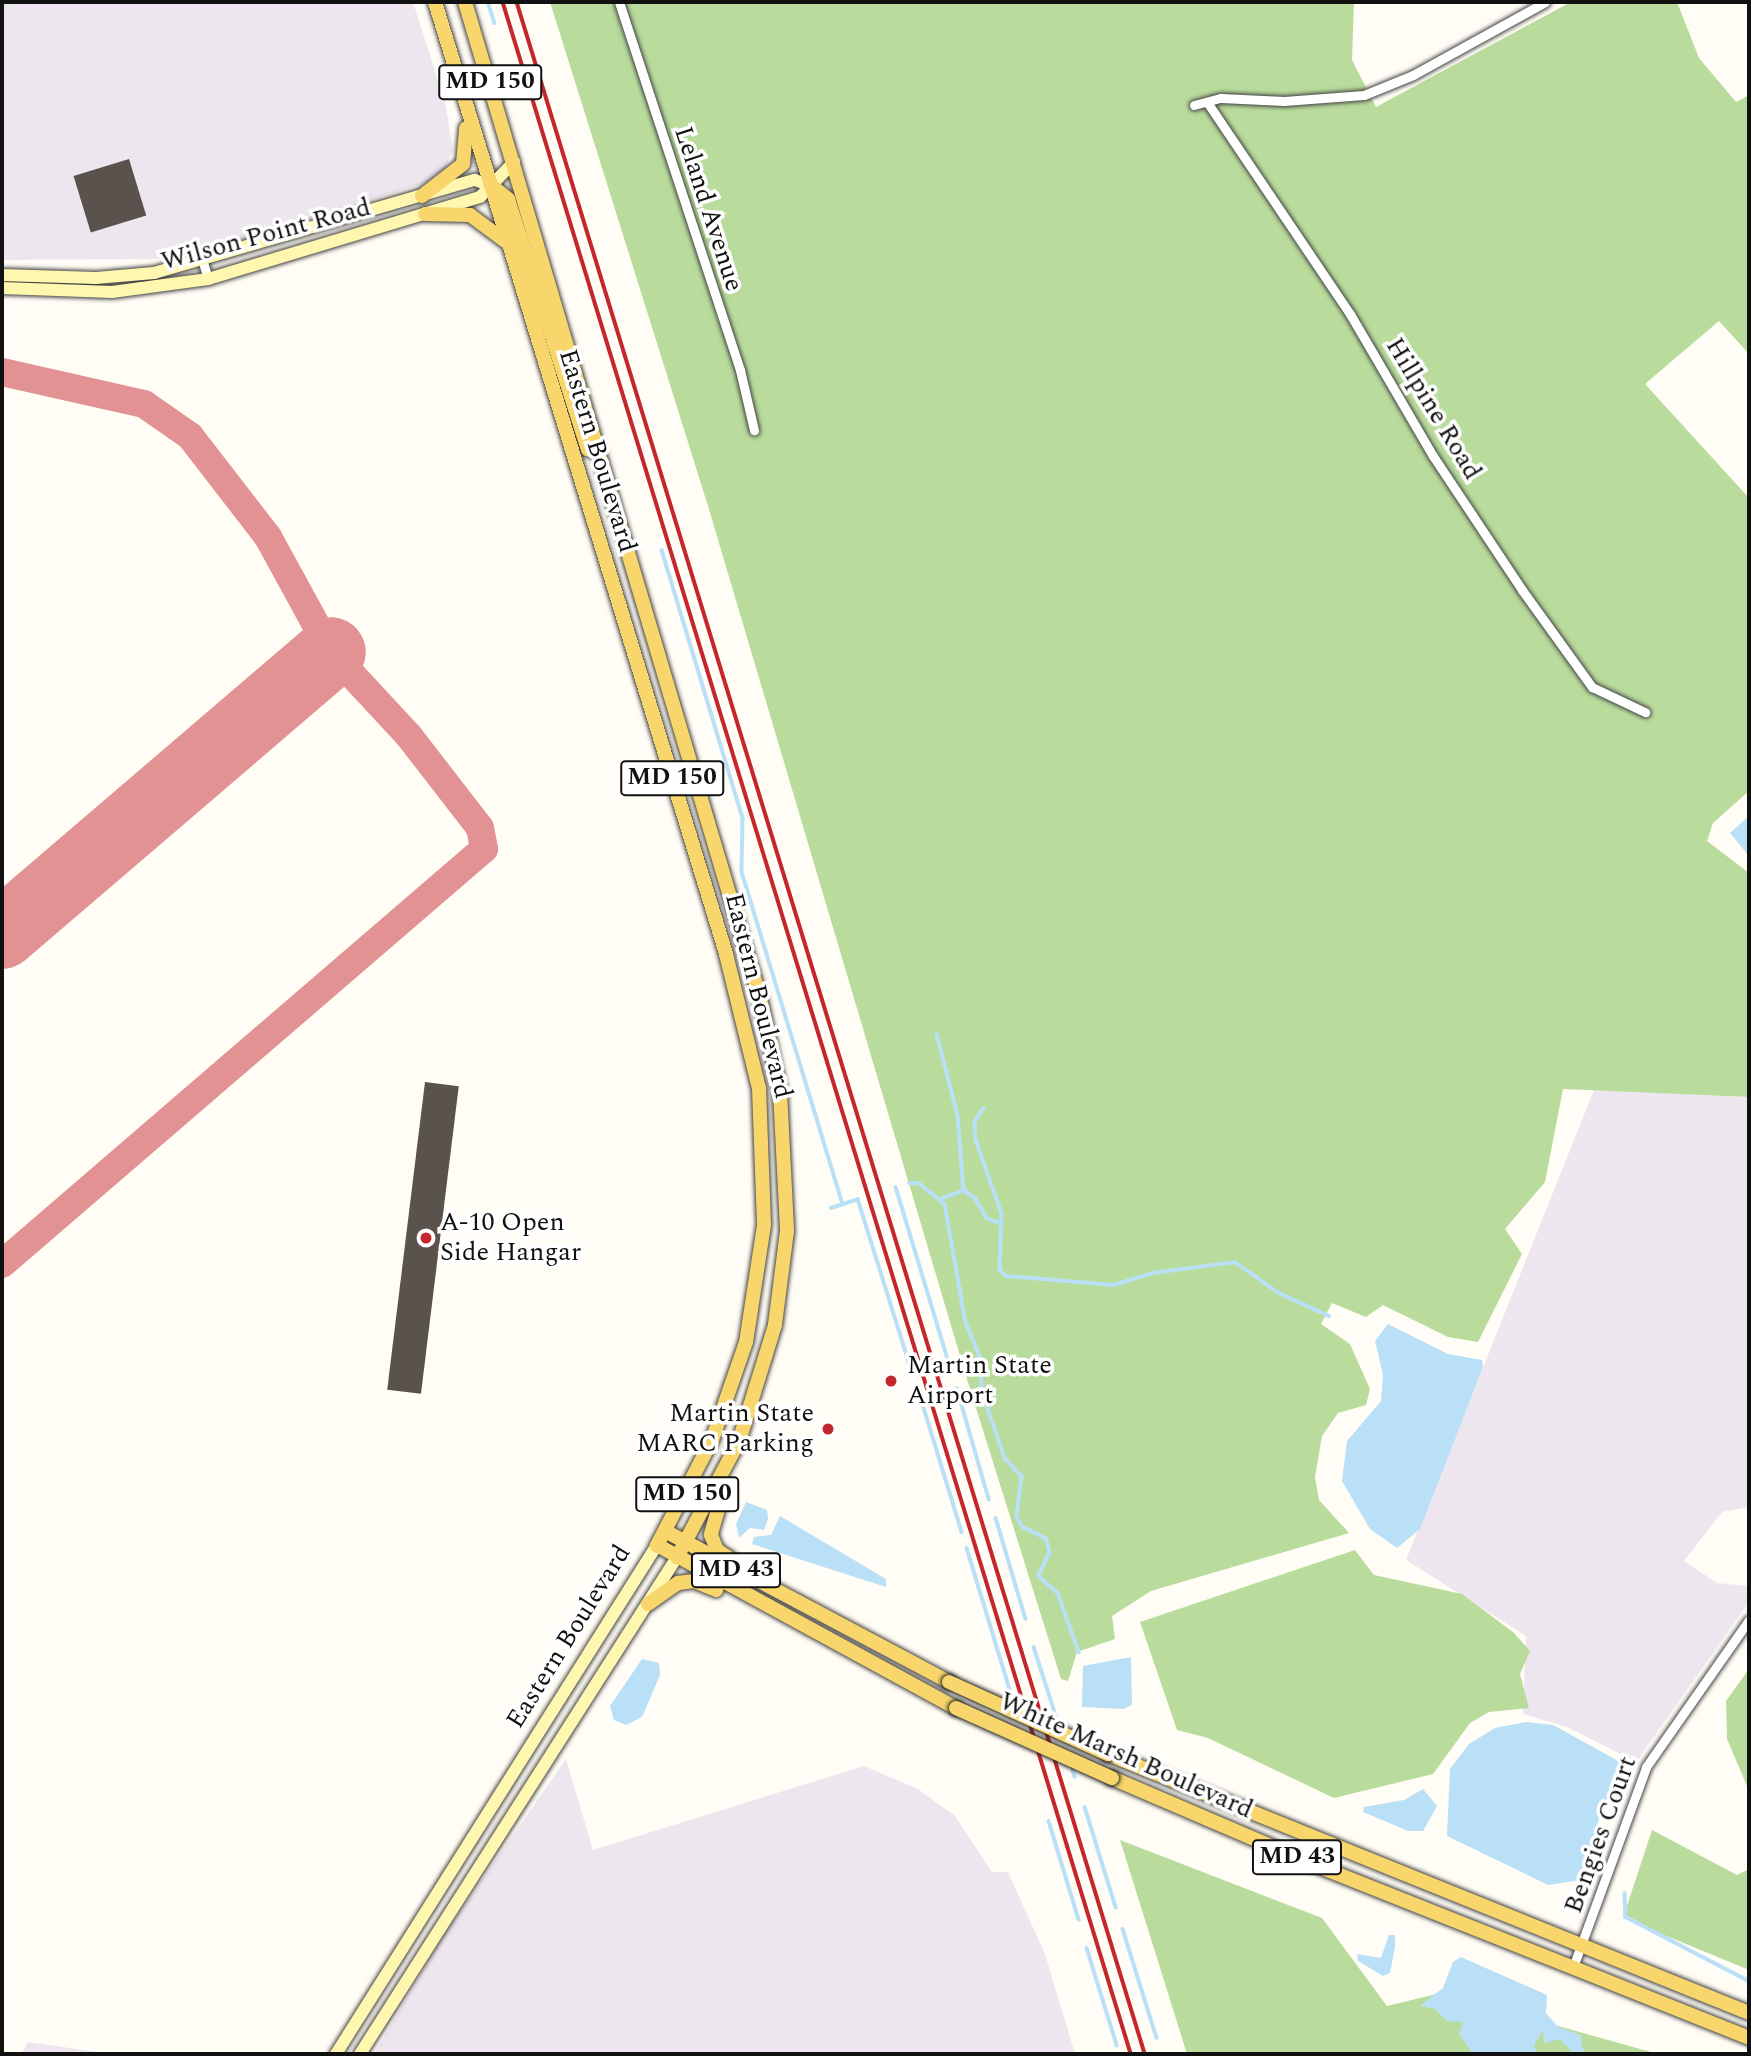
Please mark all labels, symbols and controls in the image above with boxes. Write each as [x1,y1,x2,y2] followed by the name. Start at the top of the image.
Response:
[438,61,542,102] road number: MD 150
[667,123,749,295] street label: Leland Avenue
[158,192,374,278] street label: Wilson Point Road
[1378,332,1488,486] street label: Hillpine Road
[551,346,643,556] street label: Eastern Boulevard
[620,758,724,798] road number: MD 150
[717,890,799,1102] street label: Eastern Boulevard
[440,1207,581,1268] place label: A-10 Open Side Hangar
[418,1230,434,1246] marker: A-10 Open Side Hangar
[907,1350,1052,1412] place label: Martin State Airport
[881,1371,901,1391] marker: Martin State Airport
[637,1398,814,1460] place label: Martin State MARC Parking
[820,1421,836,1437] marker: Martin State MARC Parking
[634,1474,740,1514] road number: MD 150
[500,1539,638,1735] street label: Eastern Boulevard
[690,1550,782,1590] road number: MD 43
[994,1686,1258,1826] street label: White Marsh Boulevard
[1558,1752,1644,1918] street label: Bengies Court
[1252,1836,1342,1878] road number: MD 43

